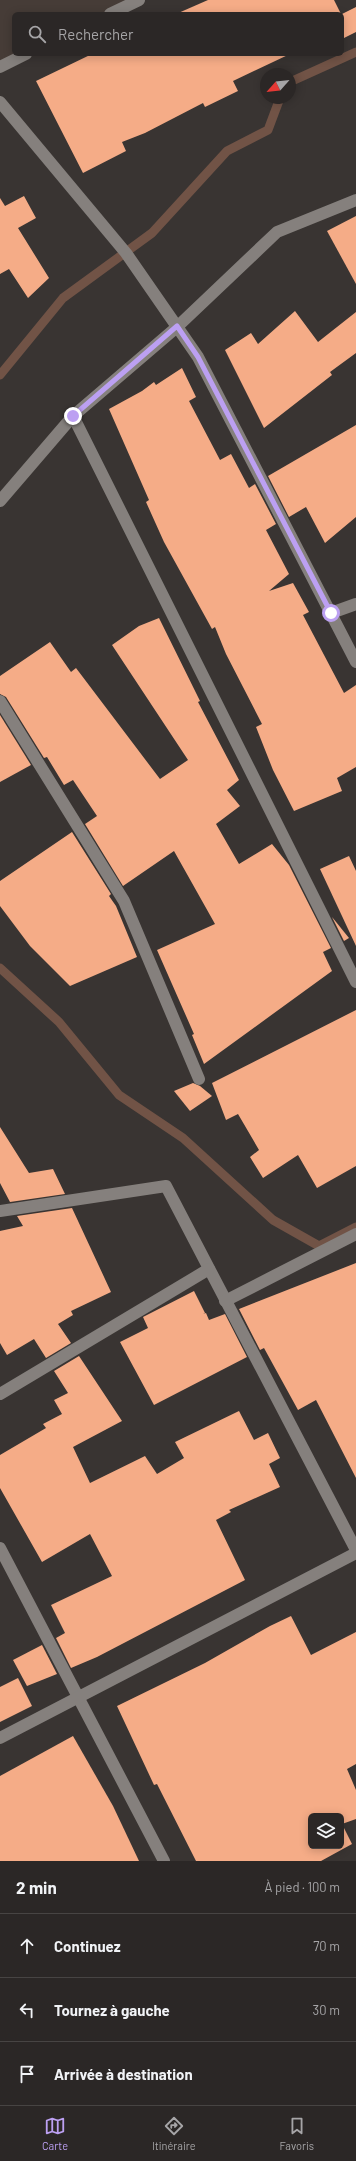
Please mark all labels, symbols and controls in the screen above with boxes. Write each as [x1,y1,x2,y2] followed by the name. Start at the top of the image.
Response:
[12,12,344,56] search box
[26,23,48,45] icon: search
[58,25,134,43] text: Rechercher
[260,68,296,104] north arrow
[64,407,82,425] route end
[322,604,340,622] route start
[308,1813,344,1849] map controls
[308,1813,344,1849] button: layers
[16,1877,57,1897] text: 2 min
[264,1879,340,1895] text: À pied · 100 m
[16,1935,38,1957] icon: ahead
[54,1937,121,1955] text: Continuez
[313,1938,340,1954] text: 70 m
[16,1999,38,2021] icon: left
[54,2001,170,2019] text: Tournez à gauche
[313,2002,340,2018] text: 30 m
[16,2063,38,2085] icon: arrive
[54,2065,193,2083] text: Arrivée à destination
[42,2115,68,2152] tab: Carte
[152,2115,196,2152] tab: Itinéraire
[279,2115,314,2152] tab: Favoris

